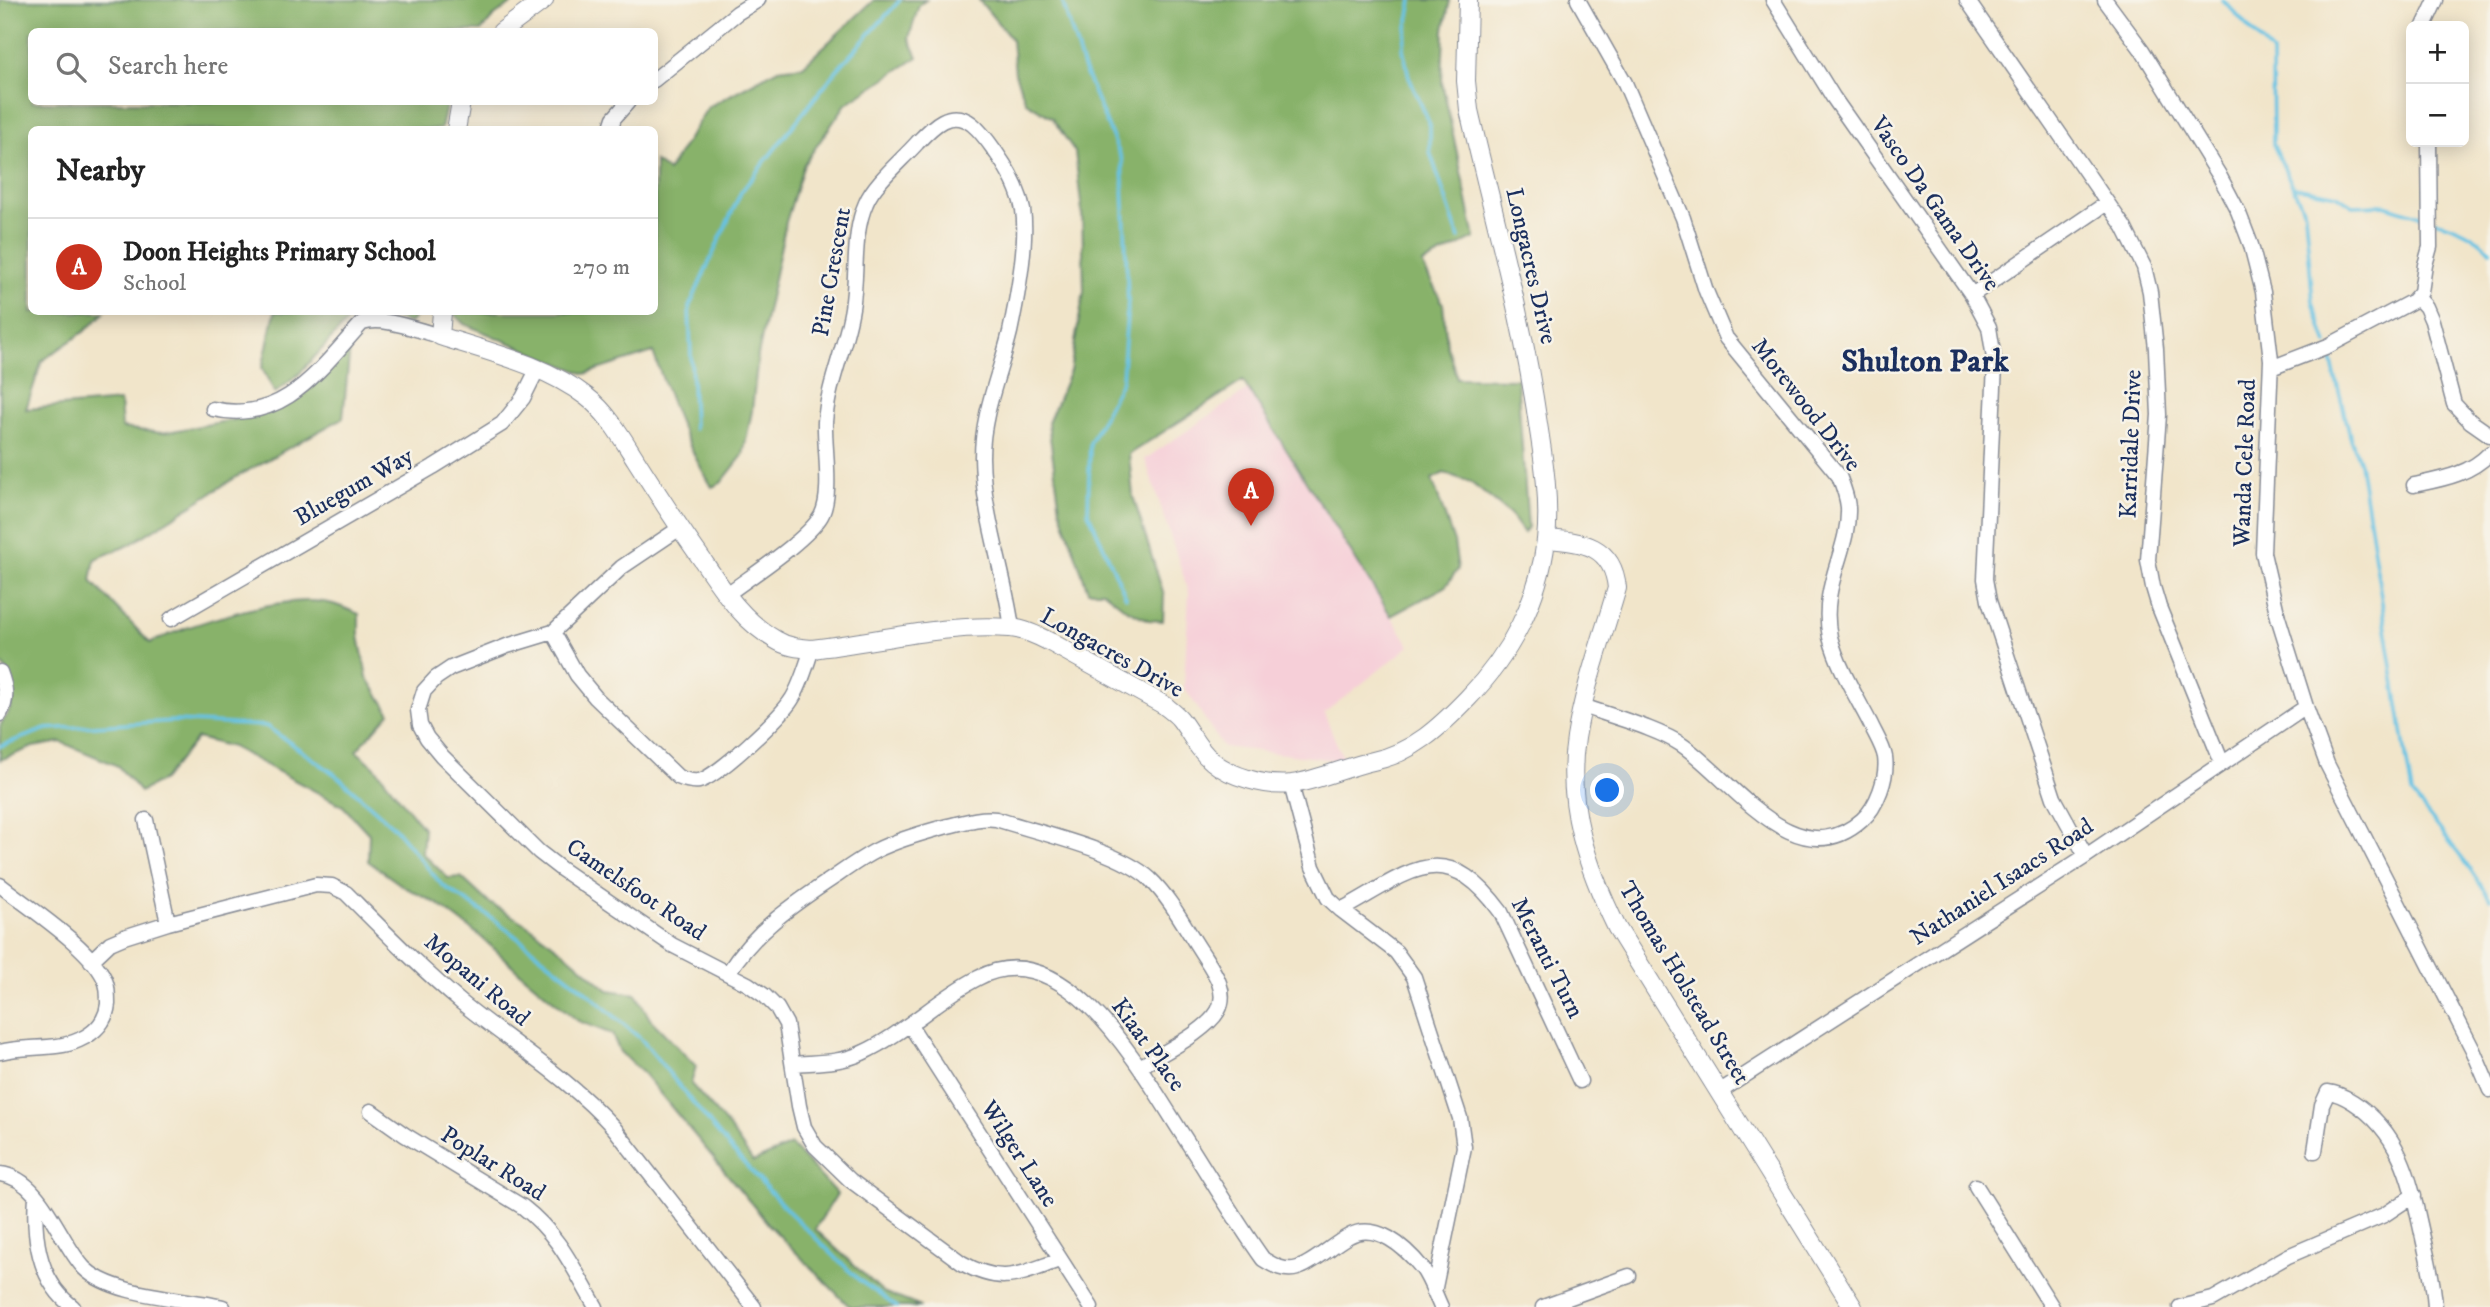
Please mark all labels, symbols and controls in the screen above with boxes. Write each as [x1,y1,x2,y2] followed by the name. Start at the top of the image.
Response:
[2406,21,2469,147] map controls
[2406,21,2469,84] button: +
[28,28,658,105] search box
[52,48,90,86] icon: search
[108,50,228,83] text: Search here
[2406,84,2469,147] button: −
[1863,110,2006,297] street label: Vasco Da Gama Drive
[56,153,145,190] text: Nearby
[1498,185,1564,347] street label: Longacres Drive
[806,205,858,339] street label: Pine Crescent
[123,236,435,269] text: Doon Heights Primary School
[72,253,86,282] text: A
[573,253,630,282] text: 270 m
[123,269,186,298] text: School
[1745,332,1867,478] street label: Morewood Drive
[1841,342,2010,382] district label: Shulton Park
[2113,369,2149,519] street label: Karridale Drive
[2227,378,2263,549] street label: Wanda Cele Road
[289,441,419,533] street label: Bluegum Way
[1228,468,1274,526] pin: A
[1035,601,1189,705] street label: Longacres Drive
[1590,773,1624,807] your location
[1905,812,2099,952] street label: Nathaniel Isaacs Road
[560,832,712,948] street label: Camelsfoot Road
[1611,876,1757,1090] street label: Thomas Holstead Street
[1504,893,1590,1024] street label: Meranti Turn
[418,927,536,1033] street label: Mopani Road
[1104,993,1192,1097] street label: Kiaat Place
[973,1094,1065,1213] street label: Wilger Lane
[435,1120,551,1208] street label: Poplar Road

